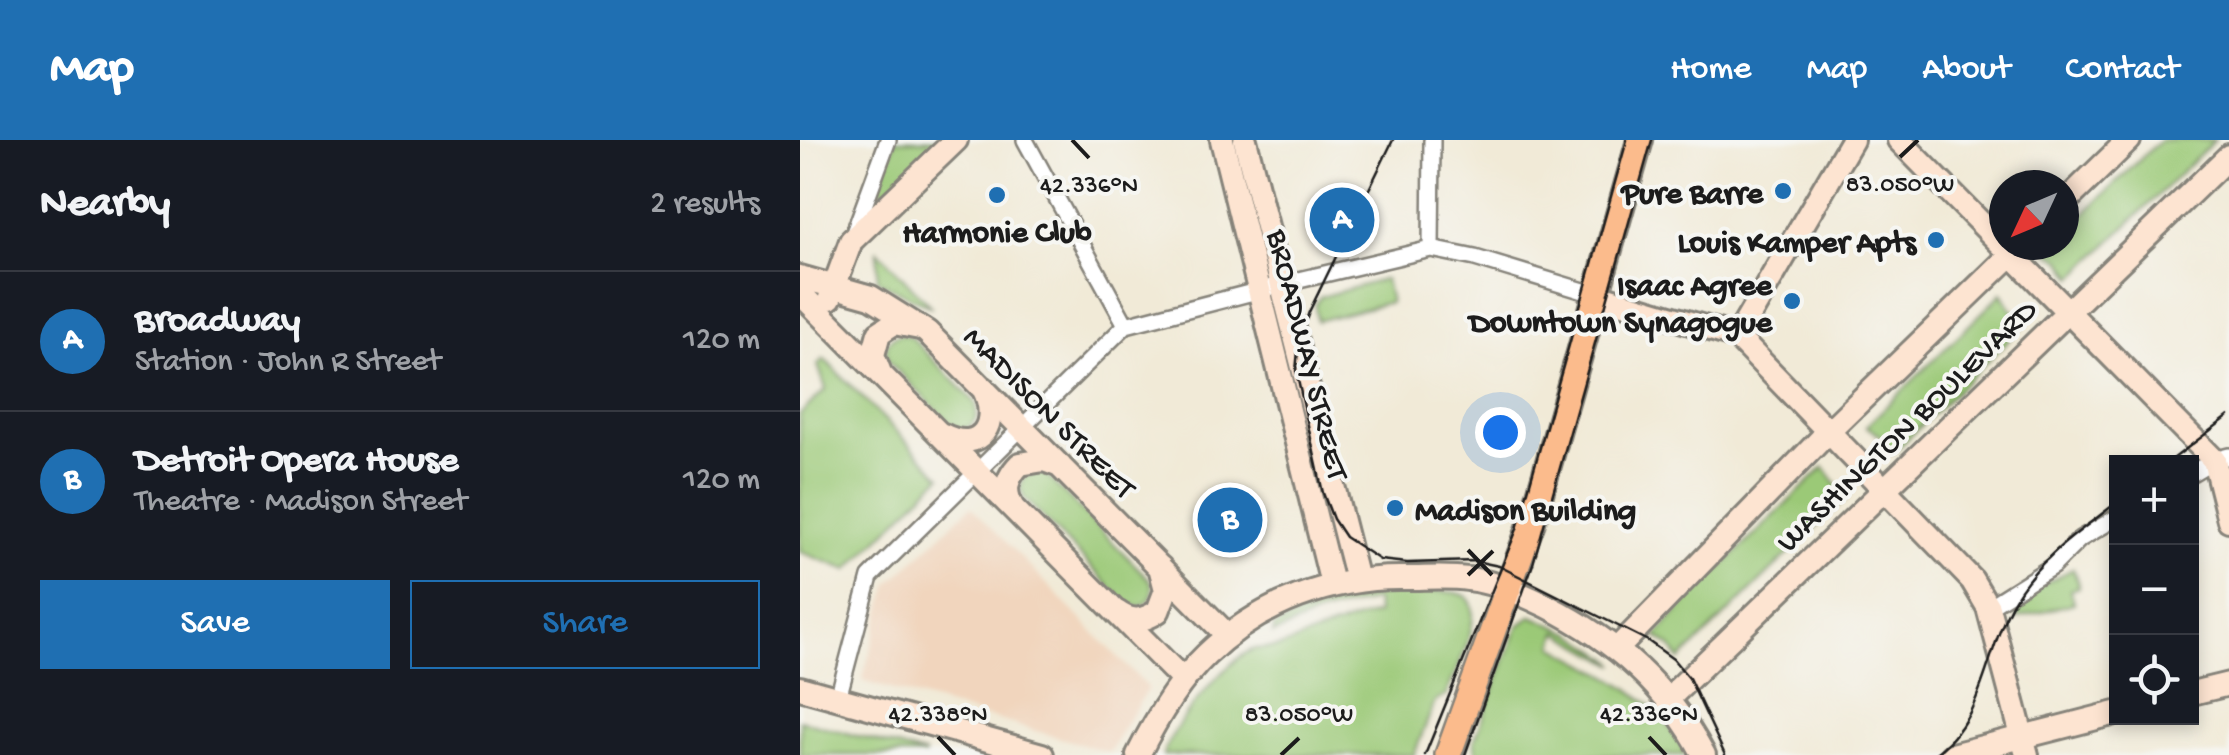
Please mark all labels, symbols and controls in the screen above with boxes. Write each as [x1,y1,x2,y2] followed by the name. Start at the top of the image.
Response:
[50,42,134,99] text: Map
[1670,50,1751,91] text: Home
[1806,50,1867,91] text: Map
[1922,50,2010,91] text: About
[2065,50,2179,91] text: Contact
[1989,170,2079,260] north arrow
[1846,172,1954,201] text: 83.050°W
[1040,173,1138,202] text: 42.336°N
[1620,177,1764,215] place label: Pure Barre
[1772,180,1794,202] marker: Pure Barre
[40,181,170,230] text: Nearby
[1310,182,1374,258] pin: A
[986,184,1008,206] marker: Harmonie Club
[650,186,760,224] text: 2 results
[902,216,1092,254] place label: Harmonie Club
[1255,225,1355,486] street label: BROADWAY STREET
[1678,226,1918,264] place label: Louis Kamper Apts
[1925,229,1947,251] marker: Louis Kamper Apts
[1466,269,1773,344] place label: Isaac Agree Downtown Synagogue
[1781,290,1803,312] marker: Isaac Agree Downtown Synagogue
[1770,293,2047,562] street label: WASHINGTON BOULEVARD
[135,300,300,344] text: Broadway
[953,320,1143,510] street label: MADISON STREET
[63,322,82,360] text: A
[683,322,760,360] text: 120 m
[135,344,441,382] text: Station · John R Street
[1475,407,1526,458] your location
[135,440,458,484] text: Detroit Opera House
[2109,455,2199,725] map controls
[2109,455,2199,545] button: +
[64,462,81,500] text: B
[683,462,760,500] text: 120 m
[1198,482,1262,558] pin: B
[135,484,467,522] text: Theatre · Madison Street
[1415,494,1636,532] place label: Madison Building
[1384,497,1406,519] marker: Madison Building
[2109,545,2199,635] button: −
[40,580,390,669] button: Save
[410,580,760,669] button: Share
[2109,635,2199,725] button: locate
[888,702,988,731] text: 42.338°N
[1245,702,1353,731] text: 83.050°W
[1600,702,1698,731] text: 42.336°N

